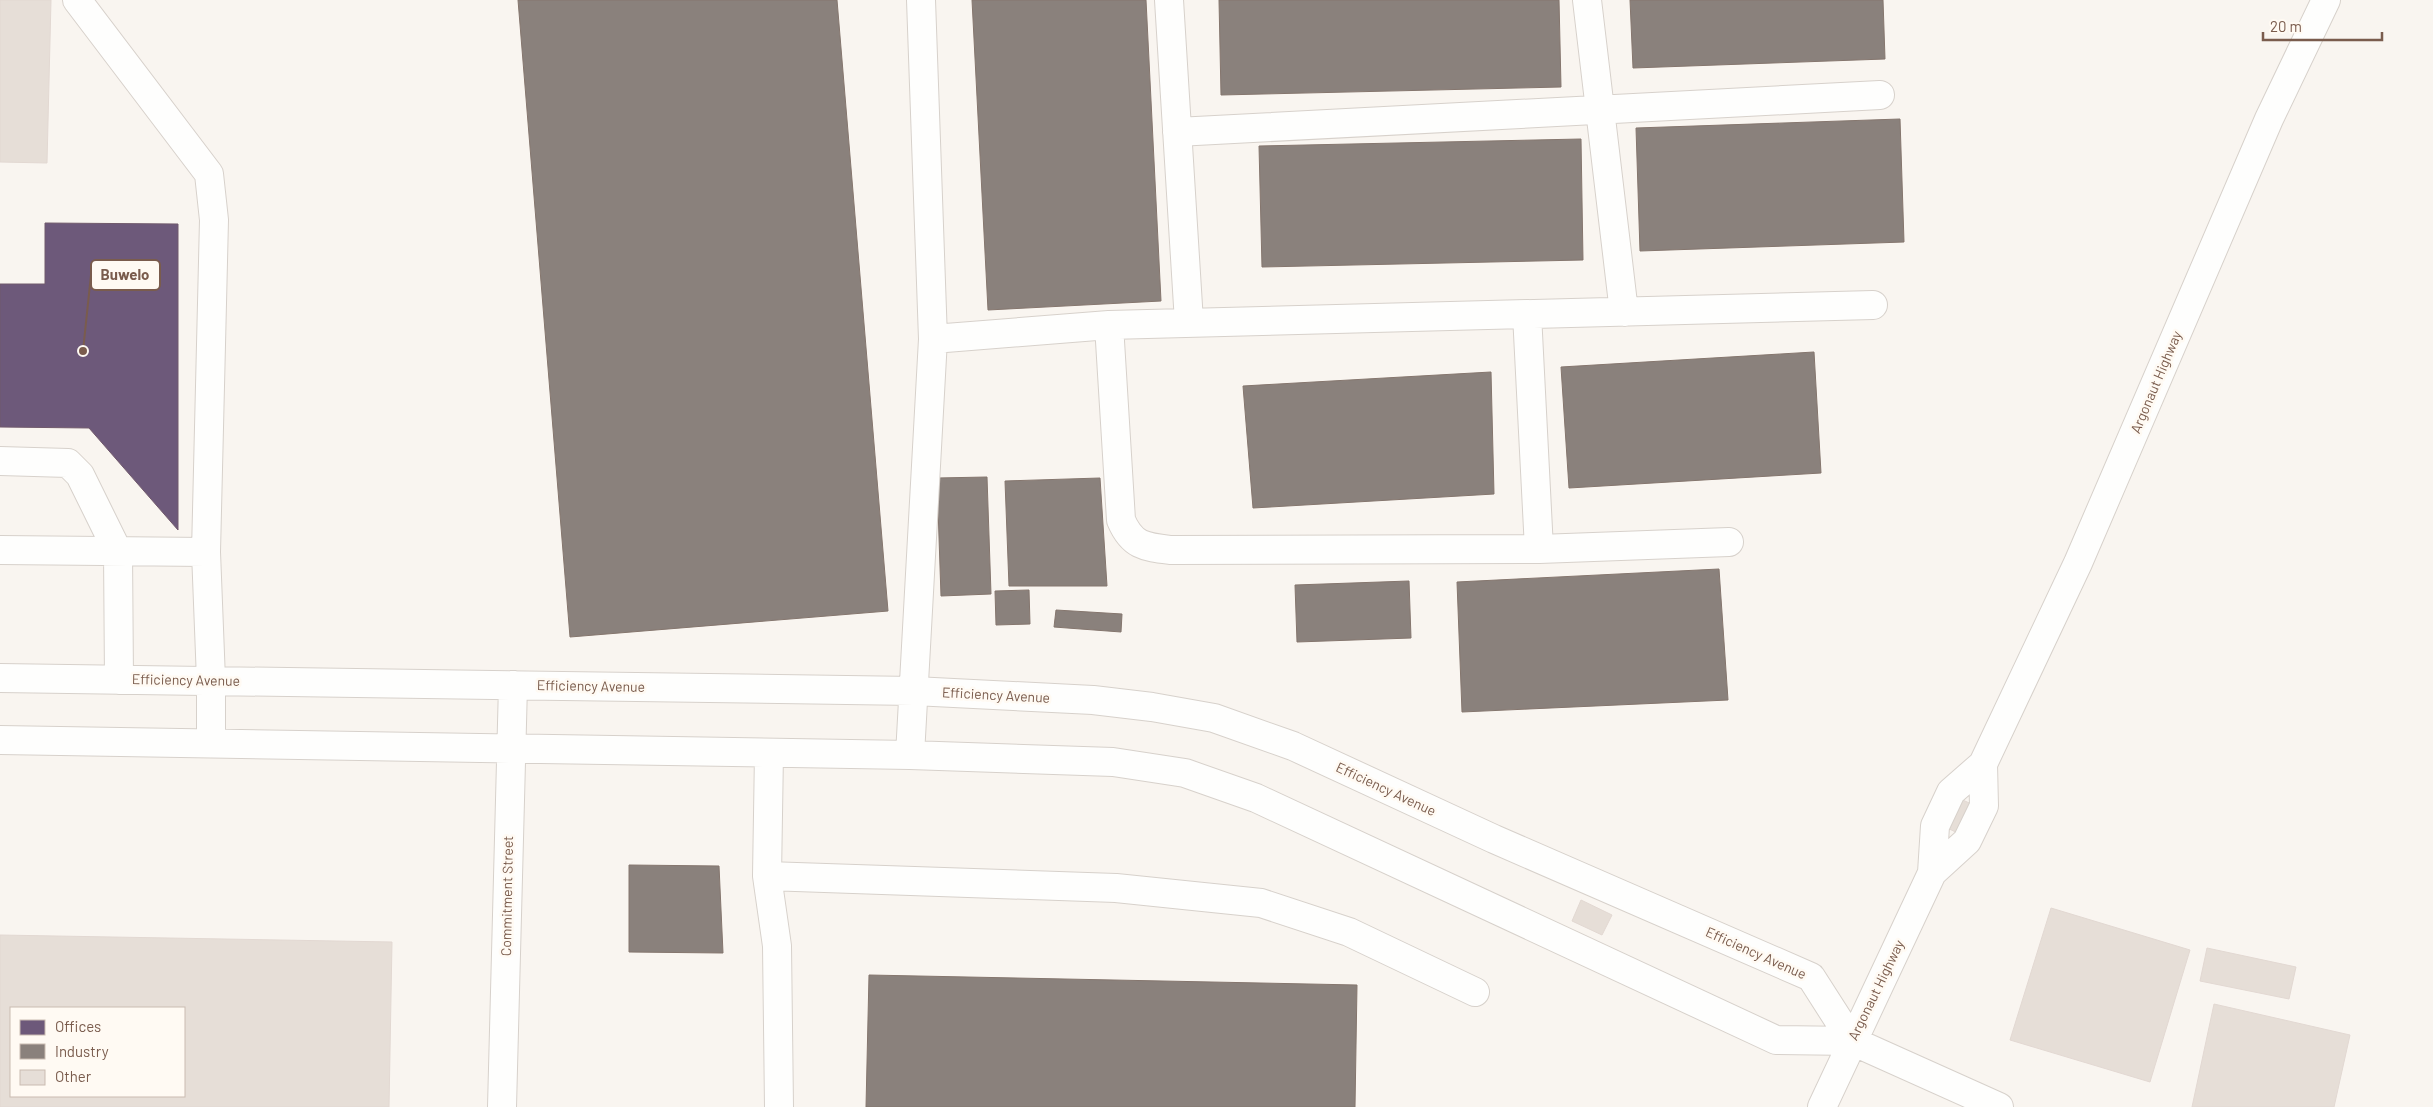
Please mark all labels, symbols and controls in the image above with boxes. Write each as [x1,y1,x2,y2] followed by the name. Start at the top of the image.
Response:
[2263,10,2382,42] scale bar
[2270,17,2302,35] text: 20 m
[91,260,160,290] callout: Buwelo
[101,265,149,283] text: Buwelo
[2126,327,2185,436] street label: Argonaut Highway
[132,670,240,689] street label: Efficiency Avenue
[537,676,645,695] street label: Efficiency Avenue
[941,683,1051,706] street label: Efficiency Avenue
[1334,758,1439,819] street label: Efficiency Avenue
[497,836,516,956] street label: Commitment Street
[1703,923,1809,982] street label: Efficiency Avenue
[1844,936,1907,1043] street label: Argonaut Highway
[10,1007,185,1097] legend
[55,1017,101,1035] text: Offices
[55,1042,109,1060] text: Industry
[55,1067,92,1085] text: Other

